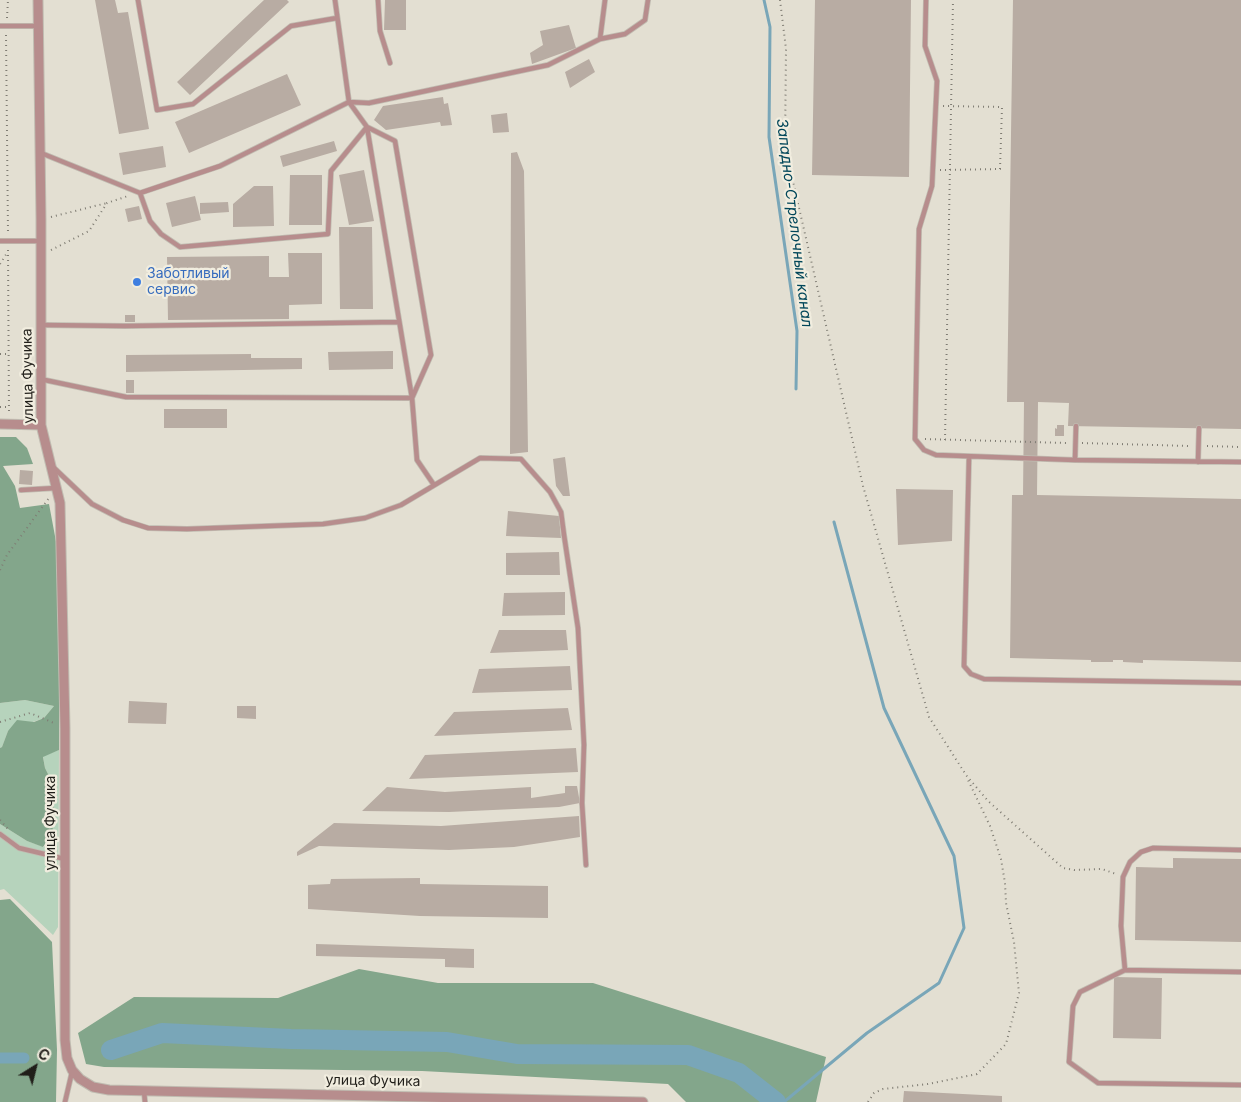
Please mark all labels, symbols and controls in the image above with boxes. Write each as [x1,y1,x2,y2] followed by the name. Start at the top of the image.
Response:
[772,118,816,328] water label: Западно-Стрелочный канал
[147,266,230,298] place label: Заботливый сервис
[131,276,143,288] marker: Заботливый сервис
[19,328,37,424] street label: улица Фучика
[43,776,59,870] street label: улица Фучика
[10,1042,60,1092] north arrow
[35,1045,53,1064] text: С
[325,1072,421,1090] street label: улица Фучика

